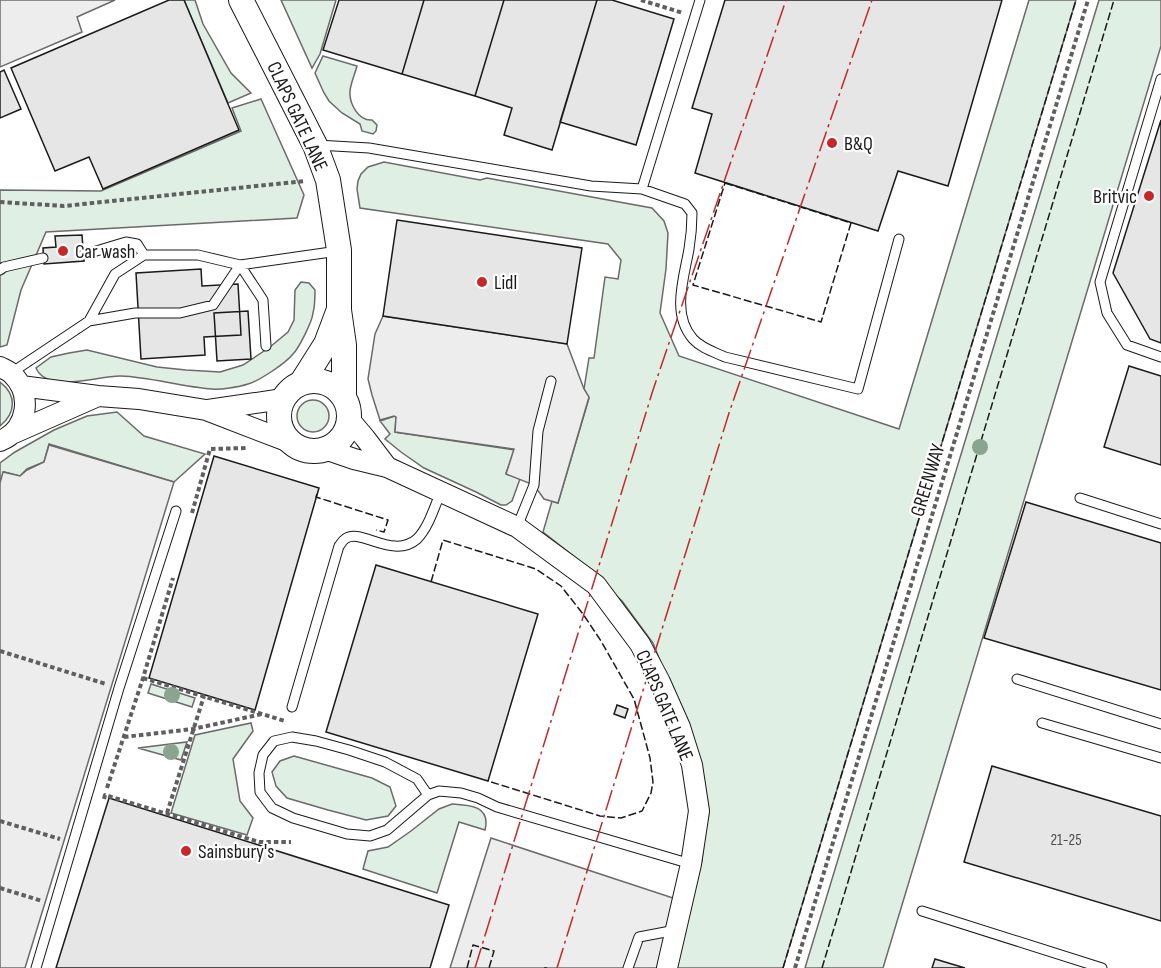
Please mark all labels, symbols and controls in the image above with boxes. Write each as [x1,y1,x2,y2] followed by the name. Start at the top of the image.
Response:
[261,58,333,175] street label: CLAPS GATE LANE
[844,132,873,156] place label: B&Q
[825,136,839,150] marker: B&Q
[1093,185,1137,209] place label: Britvic
[1142,189,1156,203] marker: Britvic
[75,240,135,264] place label: Car wash
[56,244,70,258] marker: Car wash
[494,271,517,295] place label: Lidl
[475,275,489,289] marker: Lidl
[906,441,951,519] street label: GREENWAY
[630,646,698,764] street label: CLAPS GATE LANE
[1050,831,1082,850] house number: 21-25
[198,840,274,864] place label: Sainsbury's
[179,844,193,858] marker: Sainsbury's

